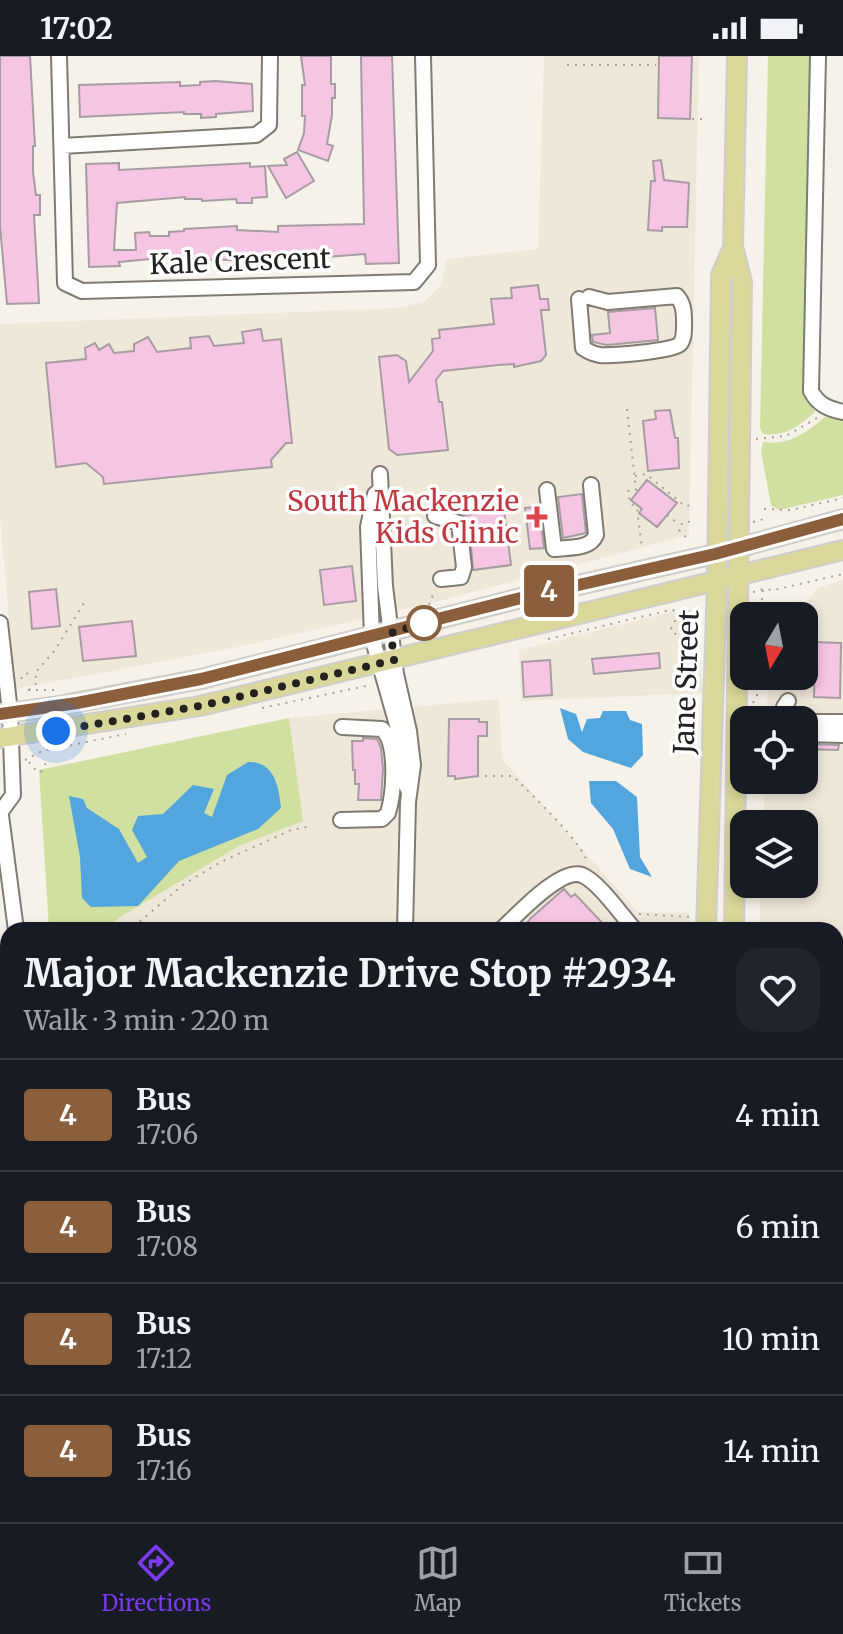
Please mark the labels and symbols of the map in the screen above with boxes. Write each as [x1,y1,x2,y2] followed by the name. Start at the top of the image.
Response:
[149,240,331,282] street label: Kale Crescent
[287,483,519,551] place label: South Mackenzie Kids Clinic
[526,506,548,528] marker: South Mackenzie Kids Clinic
[523,565,575,617] line badge: 4
[730,602,818,690] north arrow
[407,606,441,640] unlabelled marker
[665,609,707,756] street label: Jane Street
[36,711,76,751] your location

